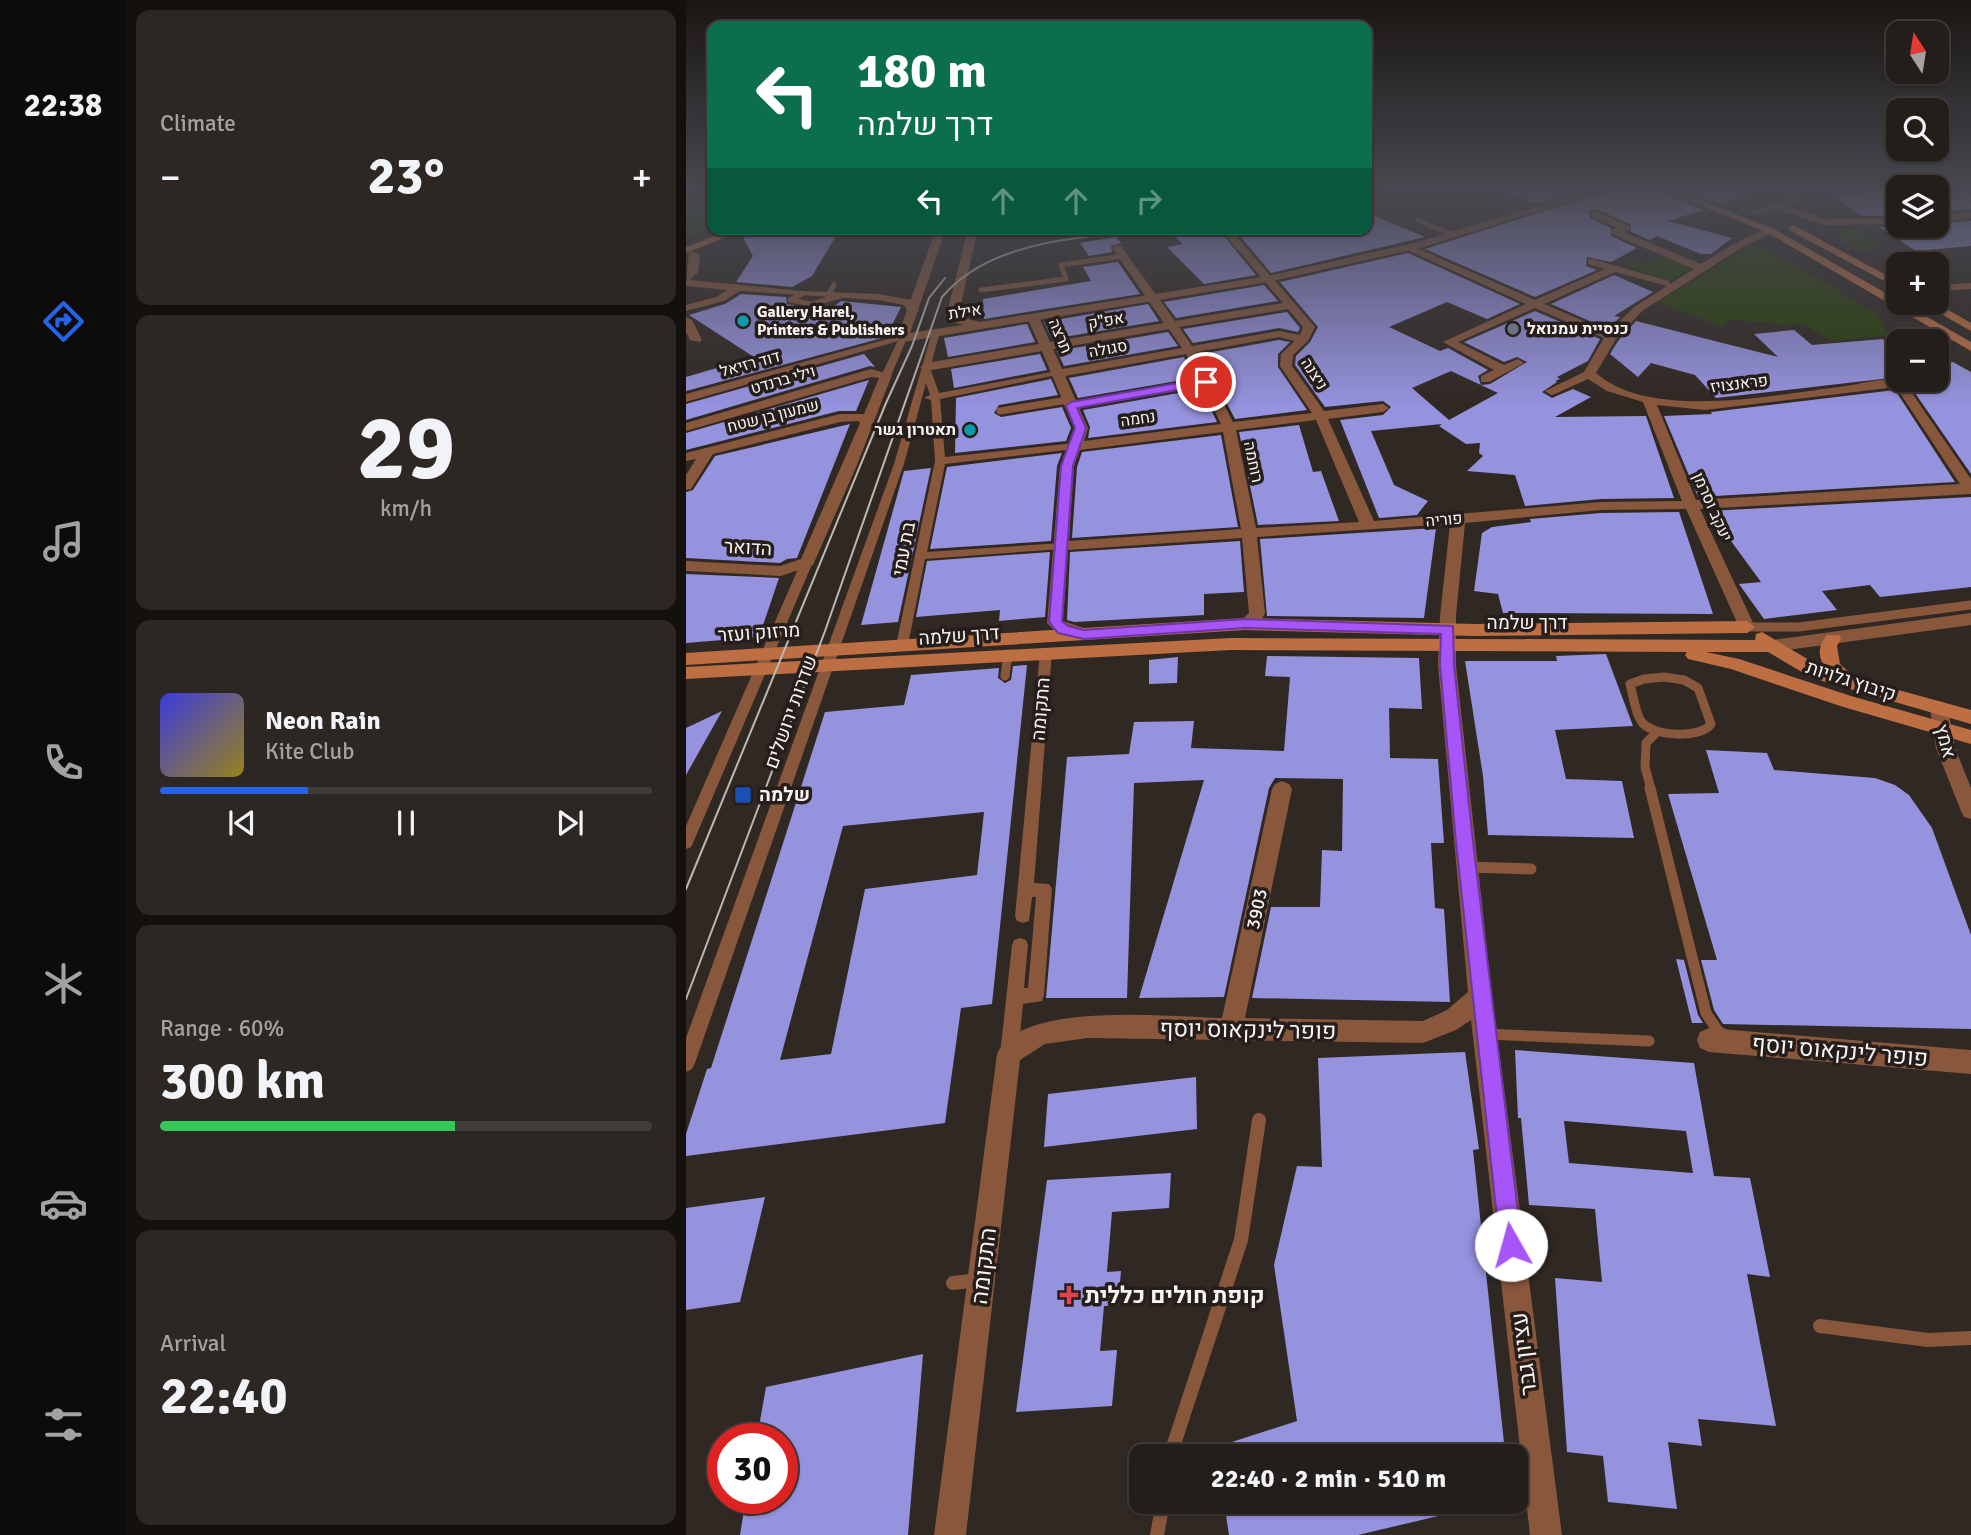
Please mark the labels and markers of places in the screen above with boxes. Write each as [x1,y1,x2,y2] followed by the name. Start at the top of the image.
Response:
[757,302,905,340] place label: Gallery Harel, Printers & Publishers
[735,313,751,329] marker: Gallery Harel, Printers & Publishers
[1527,319,1629,339] place label: כנסיית עמנואל
[1505,321,1521,337] marker: כנסיית עמנואל
[1176,352,1236,412] pin
[874,420,956,440] place label: תאטרון גשר
[962,422,978,438] marker: תאטרון גשר
[759,783,810,807] place label: שלמה
[733,785,753,805] marker: שלמה
[1085,1281,1265,1310] place label: קופת חולים כללית
[1059,1285,1079,1305] marker: קופת חולים כללית

